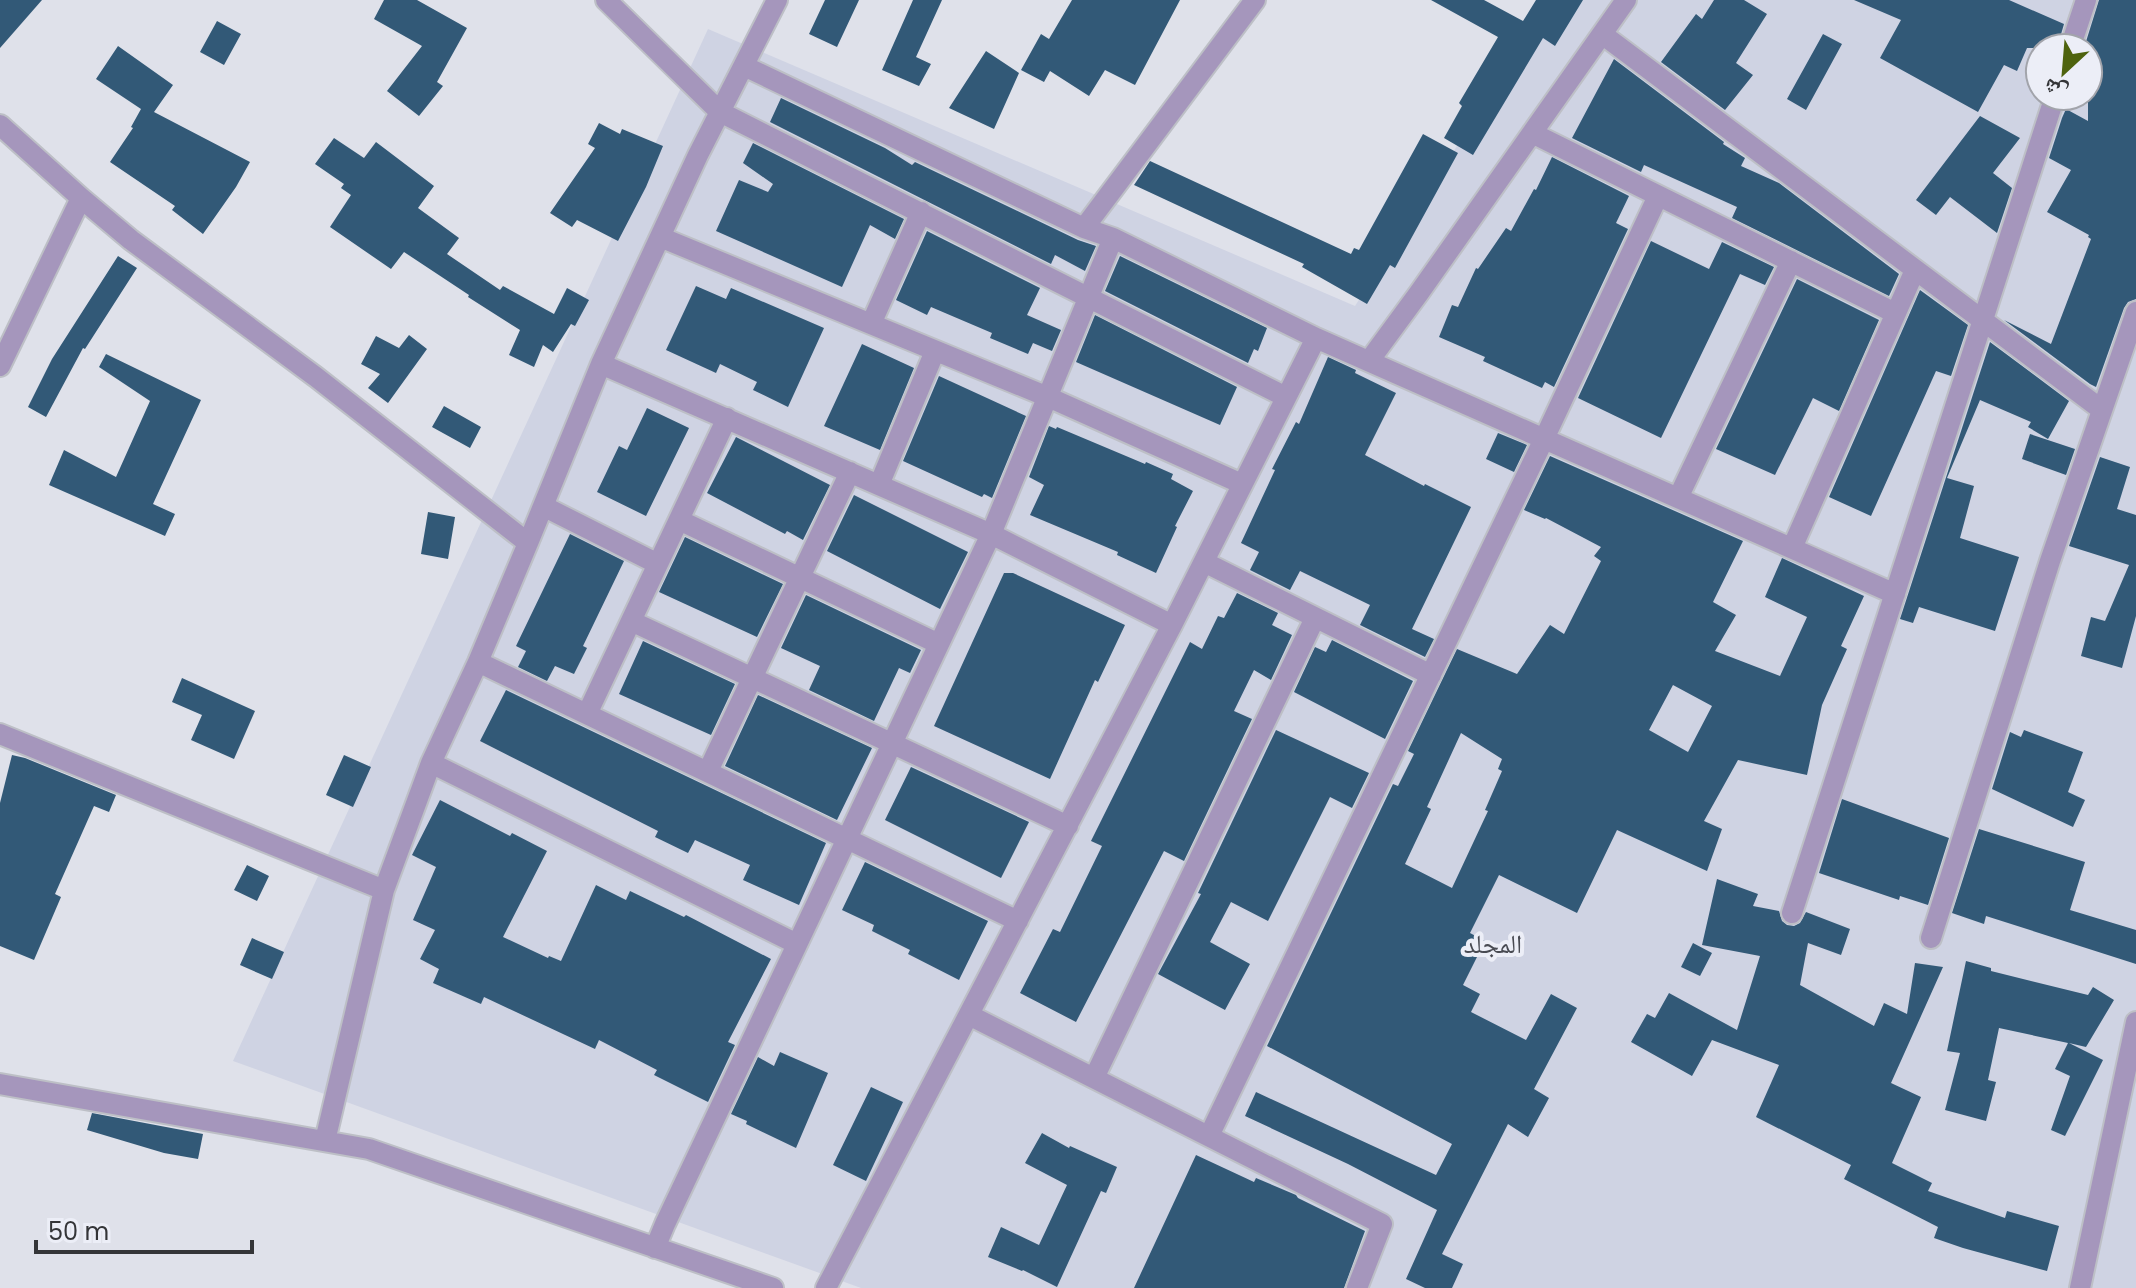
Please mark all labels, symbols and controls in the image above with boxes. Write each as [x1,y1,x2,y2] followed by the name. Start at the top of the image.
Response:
[2024,32,2104,112] north arrow
[2038,70,2073,109] text: ش
[1464,926,1522,962] district label: المجلد
[36,1204,252,1254] scale bar
[48,1215,109,1248] text: 50 m

